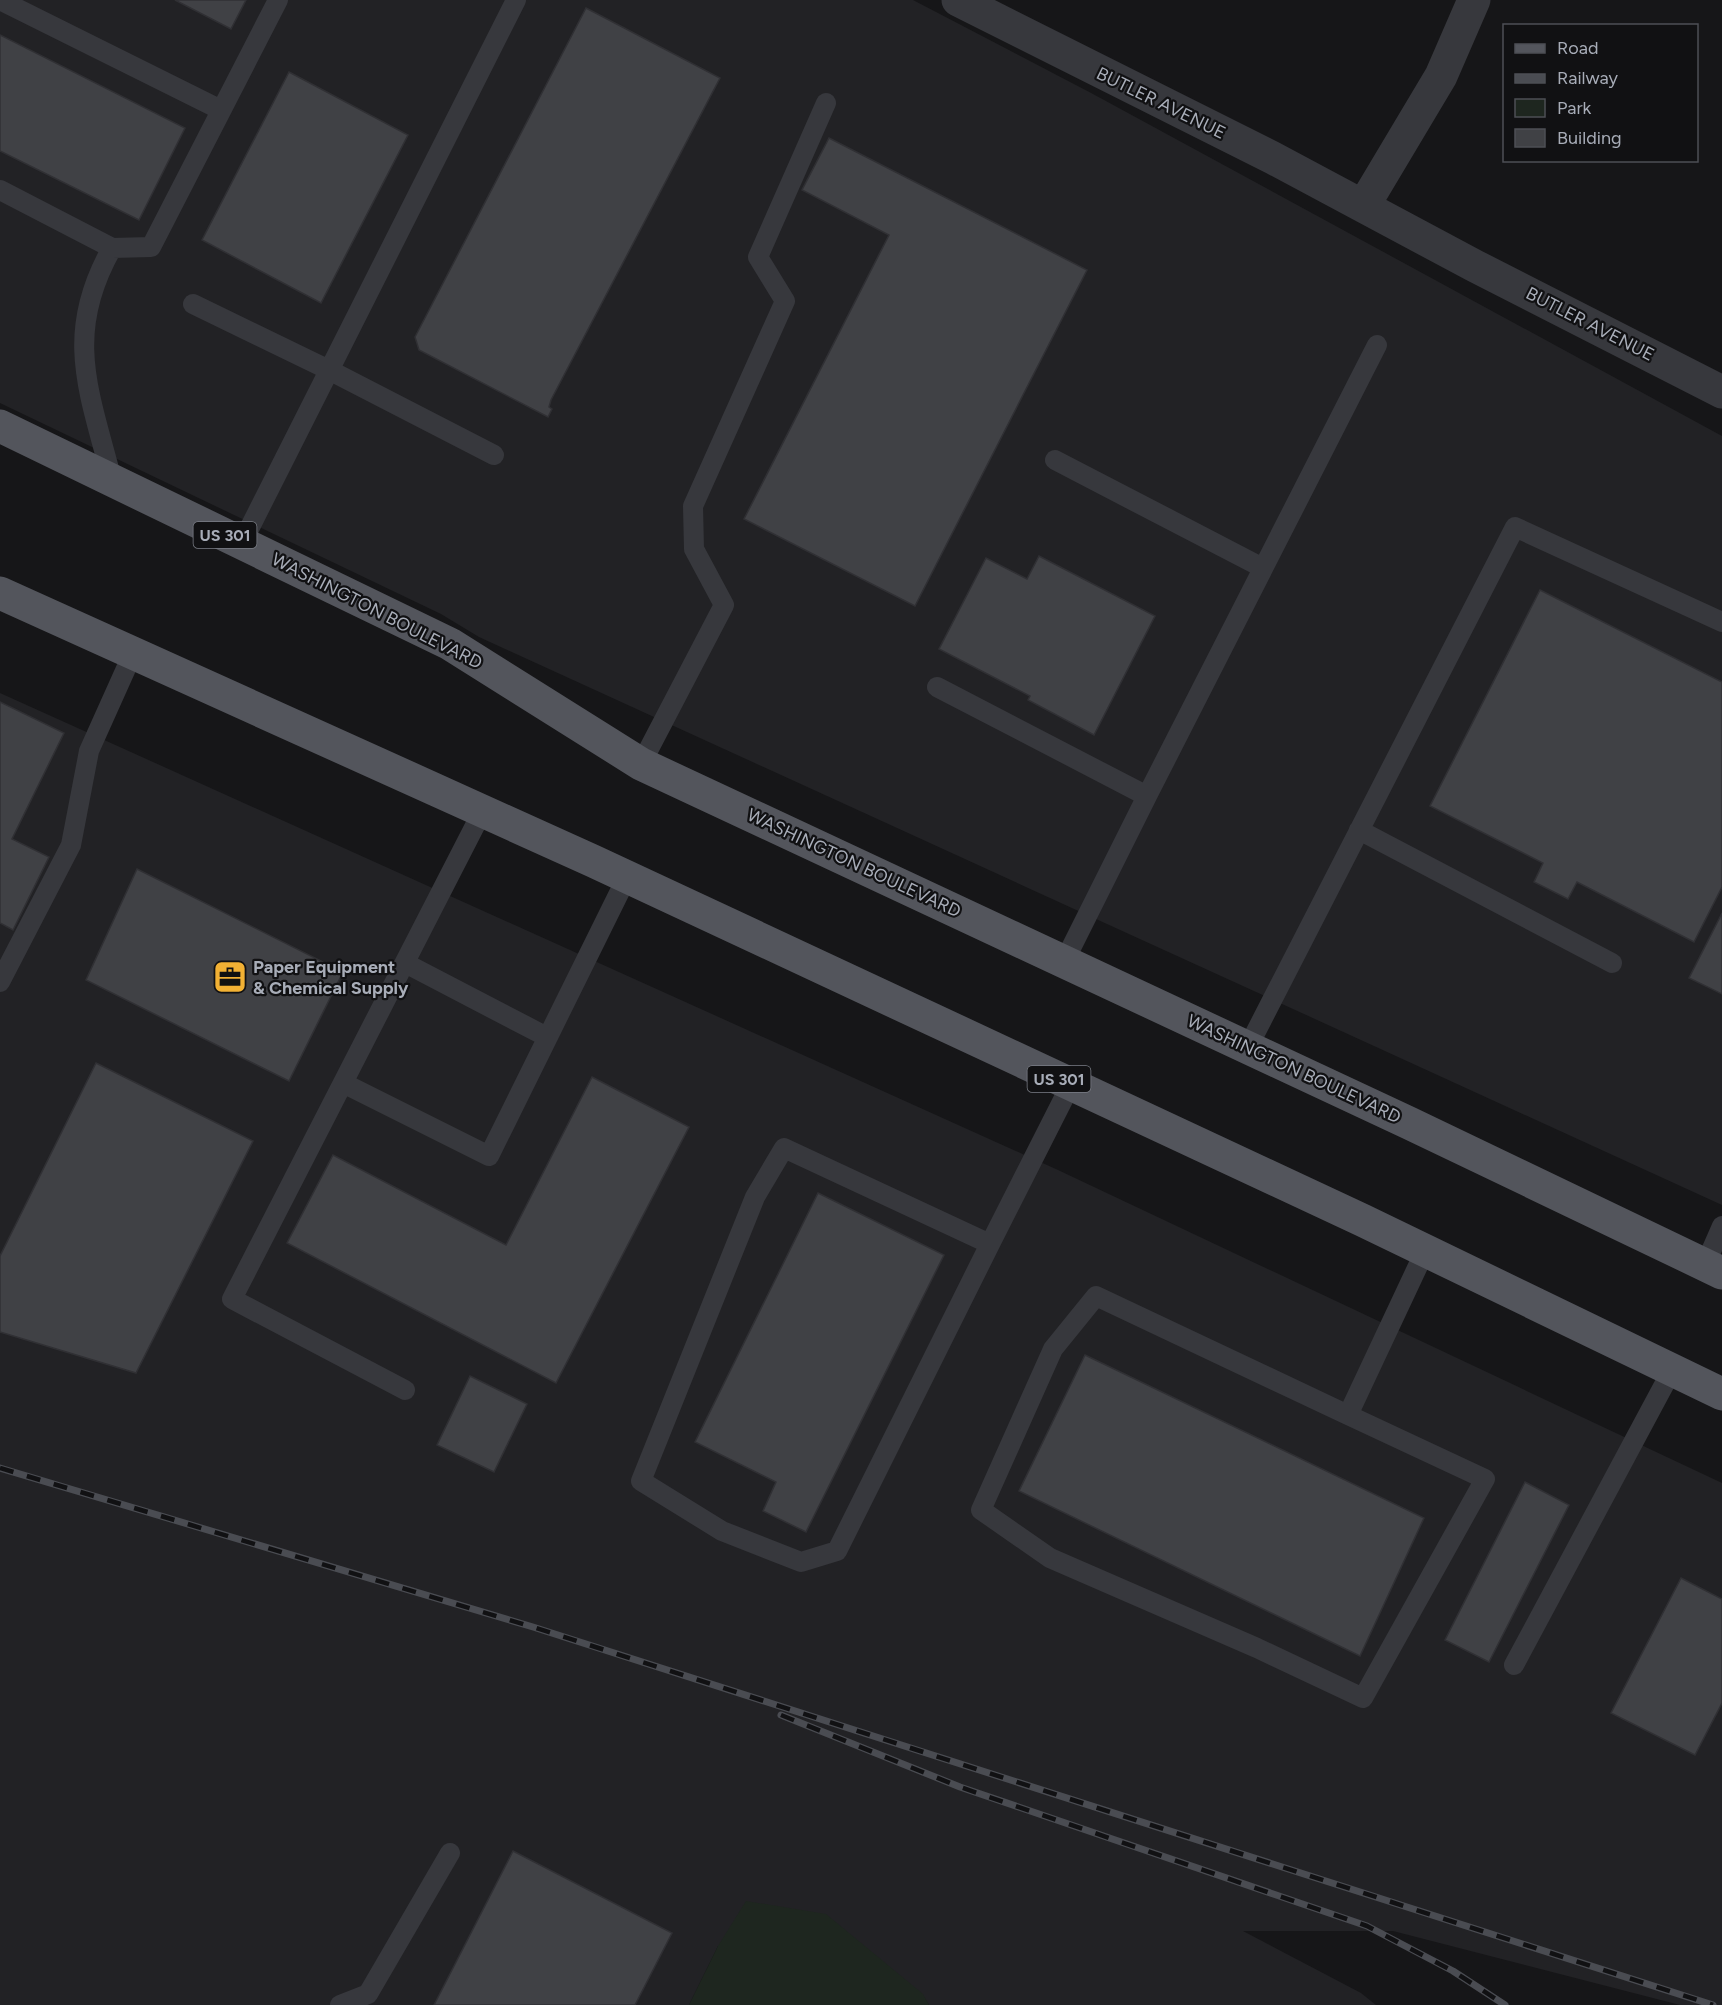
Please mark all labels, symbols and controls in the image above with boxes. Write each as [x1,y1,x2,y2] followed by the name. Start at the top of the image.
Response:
[1503,24,1698,162] legend
[1557,37,1598,59] text: Road
[1093,62,1229,144] street label: BUTLER AVENUE
[1557,67,1619,89] text: Railway
[1557,97,1592,119] text: Park
[1557,127,1622,149] text: Building
[1522,282,1658,366] street label: BUTLER AVENUE
[194,522,256,548] road number: US 301
[268,548,486,674] street label: WASHINGTON BOULEVARD
[744,804,964,922] street label: WASHINGTON BOULEVARD
[253,956,409,999] place label: Paper Equipment & Chemical Supply
[212,959,248,995] office icon: Paper Equipment & Chemical Supply
[1184,1010,1404,1128] street label: WASHINGTON BOULEVARD
[1028,1066,1090,1092] road number: US 301

